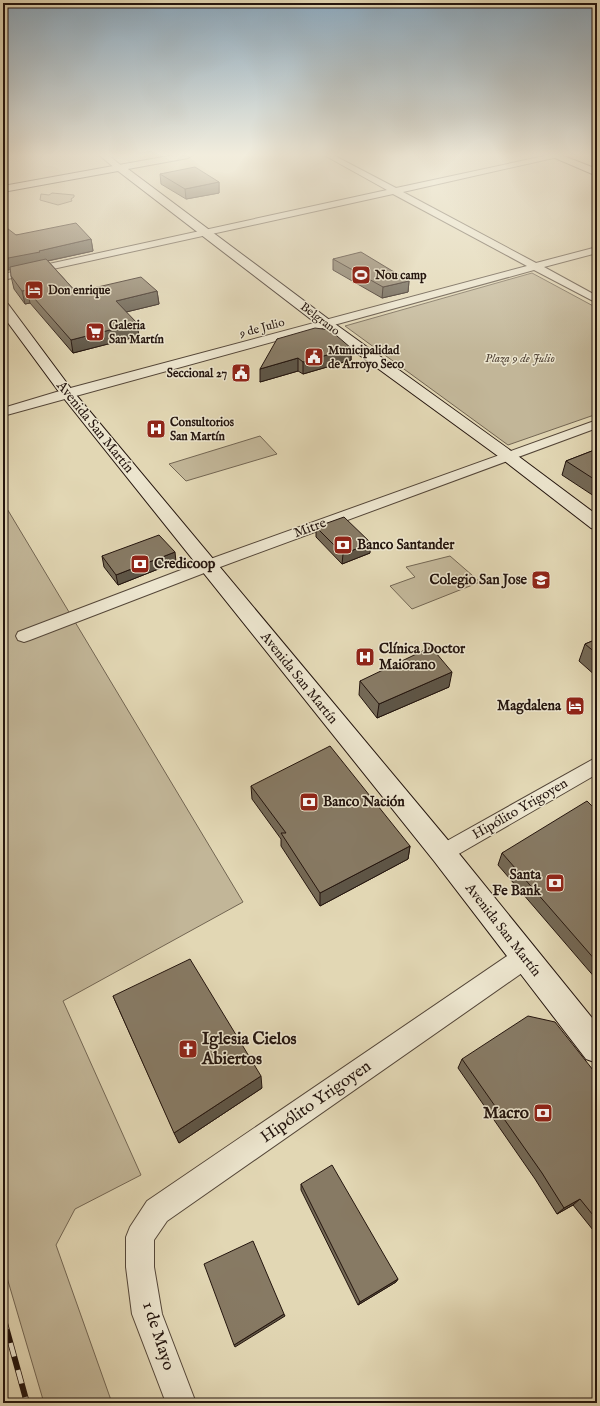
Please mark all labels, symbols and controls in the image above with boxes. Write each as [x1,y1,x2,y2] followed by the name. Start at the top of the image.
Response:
[350,264,372,286] sports icon: Nou camp
[374,268,427,284] place label: Nou camp
[23,279,45,301] hotel icon: Don enrique
[48,283,111,299] place label: Don enrique
[297,299,343,339] street label: Belgrano
[237,315,287,342] street label: 9 de Julio
[109,318,165,347] place label: Galeria San Martín
[84,321,106,343] supermarket icon: Galeria San Martín
[328,343,404,373] place label: Municipalidad de Arroyo Seco
[303,346,325,368] public building icon: Municipalidad de Arroyo Seco
[485,351,555,366] park label: Plaza 9 de Julio
[230,362,252,384] public building icon: Seccional 27
[167,366,227,381] place label: Seccional 27
[52,376,138,477] street label: Avenida San Martín
[170,415,235,444] place label: Consultorios San Martín
[145,418,167,440] hospital icon: Consultorios San Martín
[291,514,329,542] street label: Mitre
[332,534,354,556] bank icon: Banco Santander
[357,536,455,554] place label: Banco Santander
[129,553,151,575] bank icon: Credicoop
[154,555,216,573] place label: Credicoop
[530,569,552,591] school or university icon: Colegio San Jose
[429,571,528,589] place label: Colegio San Jose
[256,627,342,728] street label: Avenida San Martín
[379,640,466,674] place label: Clínica Doctor Maiorano
[354,646,376,668] hospital icon: Clínica Doctor Maiorano
[564,695,586,717] hotel icon: Magdalena
[497,697,562,715] place label: Magdalena
[469,774,571,844] street label: Hipólito Yrigoyen
[298,791,320,813] bank icon: Banco Nación
[323,793,405,811] place label: Banco Nación
[492,866,542,900] place label: Santa Fe Bank
[544,872,566,894] bank icon: Santa Fe Bank
[460,879,545,981] street label: Avenida San Martín
[201,1029,297,1070] place label: Iglesia Cielos Abiertos
[177,1038,199,1060] church icon: Iglesia Cielos Abiertos
[257,1056,375,1148] street label: Hipólito Yrigoyen
[532,1102,554,1124] bank icon: Macro
[483,1103,529,1124] place label: Macro
[137,1299,179,1373] street label: 1 de Mayo

